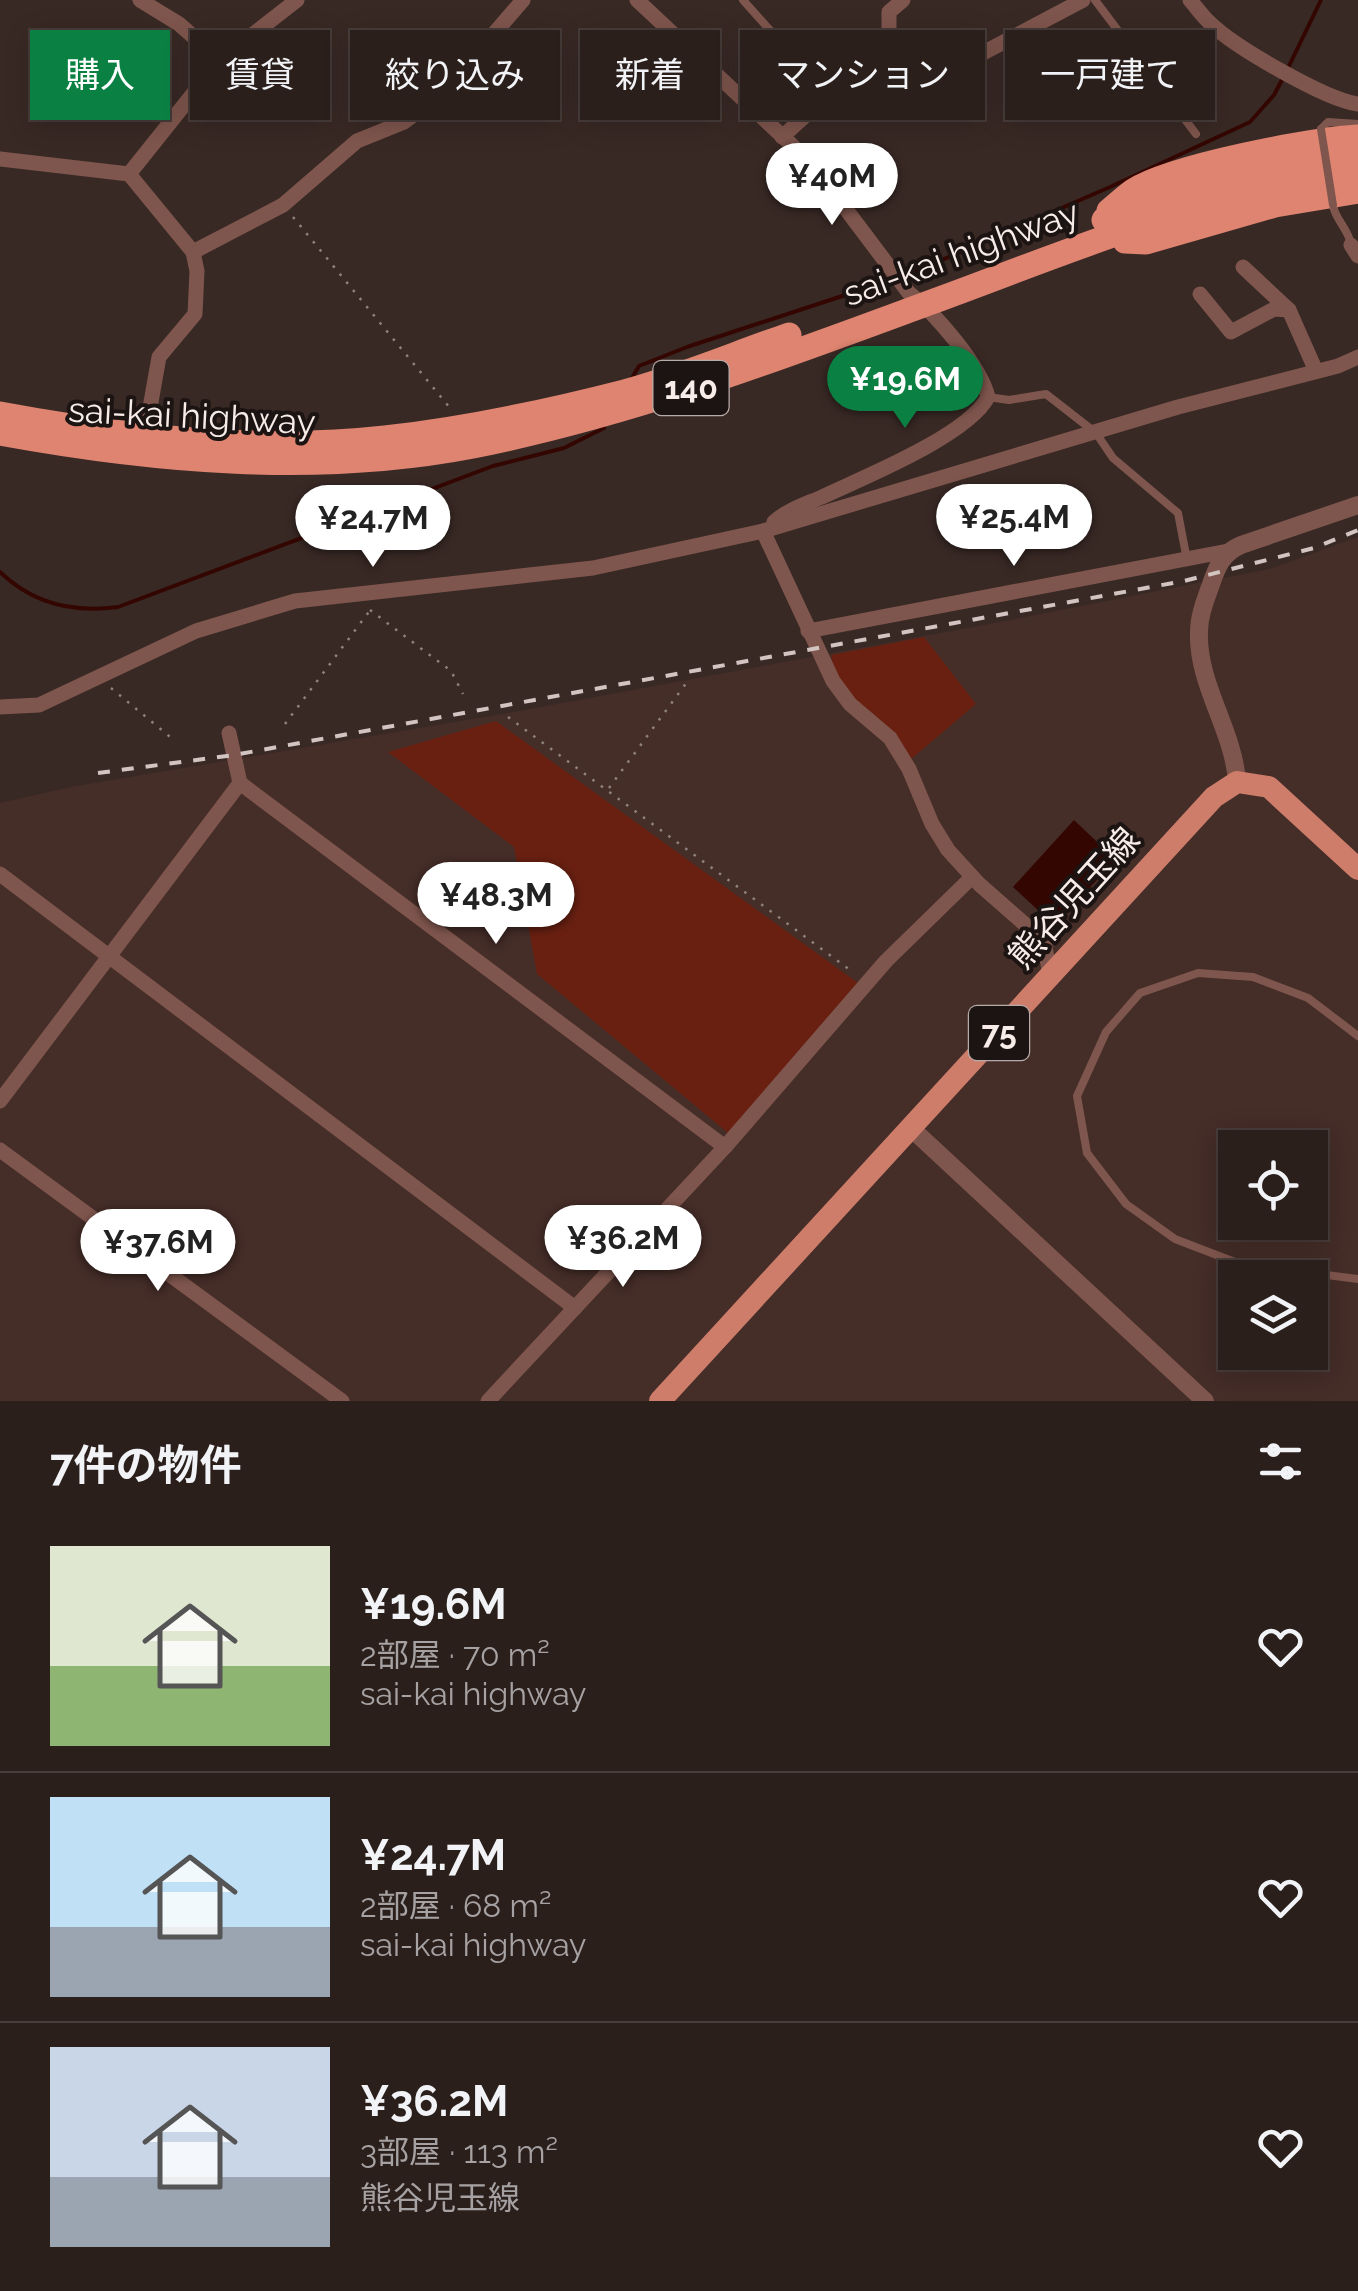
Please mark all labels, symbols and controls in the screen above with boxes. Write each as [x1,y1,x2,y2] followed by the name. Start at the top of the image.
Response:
[30,30,170,120] chip: 購入
[190,30,330,120] chip: 賃貸
[350,30,560,120] chip: 絞り込み
[580,30,720,120] chip: 新着
[740,30,985,120] chip: マンション
[1005,30,1215,120] chip: 一戸建て
[773,143,891,228] pin: ¥40M
[788,157,876,194] text: ¥40M
[837,191,1084,314] street label: sai-kai highway
[824,346,986,431] pin: ¥19.6M
[849,360,961,397] text: ¥19.6M
[654,361,728,415] road number: 140
[67,389,317,442] street label: sai-kai highway
[933,484,1095,569] pin: ¥25.4M
[292,485,454,570] pin: ¥24.7M
[958,498,1070,535] text: ¥25.4M
[317,499,429,536] text: ¥24.7M
[1000,819,1147,976] street label: 熊谷児玉線
[415,862,577,947] pin: ¥48.3M
[439,876,553,913] text: ¥48.3M
[969,1006,1029,1060] road number: 75
[1218,1130,1328,1370] map controls
[1218,1130,1328,1240] button: locate
[542,1205,704,1290] pin: ¥36.2M
[77,1209,239,1294] pin: ¥37.6M
[567,1219,680,1256] text: ¥36.2M
[102,1223,214,1260] text: ¥37.6M
[1218,1260,1328,1370] button: layers
[1253,1434,1308,1489] icon: filters
[50,1441,242,1490] text: 7件の物件
[360,1580,507,1629] text: ¥19.6M
[130,1586,250,1706] icon: home
[1253,1619,1308,1674] icon: heart
[360,1636,550,1673] text: 2部屋 · 70 m²
[360,1675,586,1712] text: sai-kai highway
[360,1831,506,1880] text: ¥24.7M
[130,1837,250,1957] icon: home
[1253,1870,1308,1925] icon: heart
[360,1887,551,1924] text: 2部屋 · 68 m²
[360,1926,586,1963] text: sai-kai highway
[360,2077,508,2126] text: ¥36.2M
[130,2087,250,2207] icon: home
[1253,2120,1308,2175] icon: heart
[360,2133,558,2170] text: 3部屋 · 113 m²
[360,2179,520,2216] text: 熊谷児玉線

